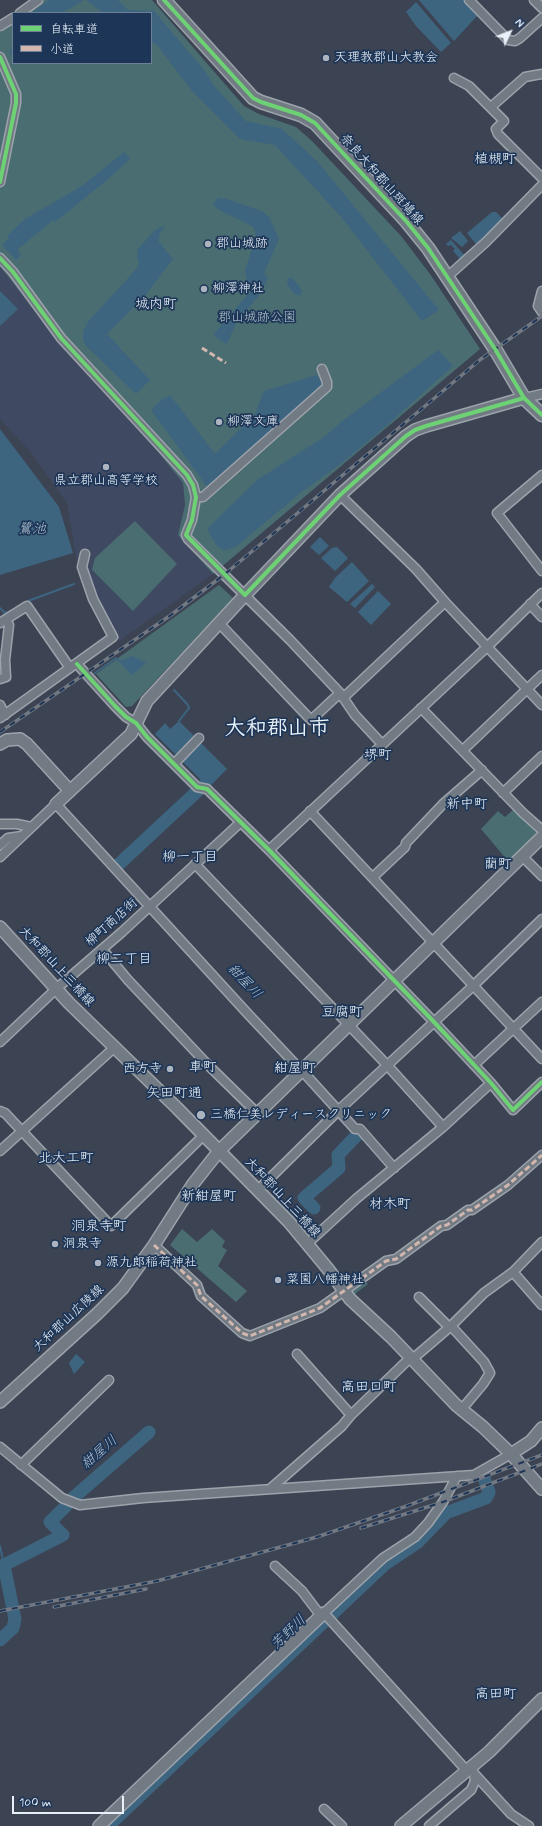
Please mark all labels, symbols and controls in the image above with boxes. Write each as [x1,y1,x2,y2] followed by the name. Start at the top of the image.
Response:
[12,12,152,64] legend
[490,12,530,52] north arrow
[511,16,526,31] text: N
[50,22,98,38] text: 自転車道
[50,42,74,58] text: 小道
[334,50,438,66] place label: 天理教郡山大教会
[321,53,331,63] marker: 天理教郡山大教会
[336,131,426,229] street label: 奈良大和郡山斑鳩線
[474,152,516,168] district label: 植槻町
[216,236,268,252] place label: 郡山城跡
[203,239,213,249] marker: 郡山城跡
[212,281,264,297] place label: 柳澤神社
[199,284,209,294] marker: 柳澤神社
[135,297,177,313] district label: 城内町
[218,310,296,326] park label: 郡山城跡公園
[227,414,279,430] place label: 柳澤文庫
[214,417,224,427] marker: 柳澤文庫
[101,462,111,472] marker: 県立郡山高等学校
[54,473,158,489] place label: 県立郡山高等学校
[18,522,46,538] water label: 鷺池
[225,717,329,743] district label: 大和郡山市
[364,748,392,764] district label: 堺町
[446,797,488,813] district label: 新中町
[162,850,218,866] district label: 柳一丁目
[484,857,512,873] district label: 藺町
[83,895,141,951] street label: 柳町商店街
[15,924,97,1010] street label: 大和郡山上三橋線
[96,952,152,968] district label: 柳二丁目
[224,961,264,1003] water label: 紺屋川
[321,1005,363,1021] district label: 豆腐町
[189,1060,217,1076] district label: 車町
[123,1061,162,1077] place label: 西方寺
[274,1061,316,1077] district label: 紺屋町
[165,1064,175,1074] marker: 西方寺
[146,1086,202,1102] district label: 矢田町通
[210,1107,392,1123] place label: 三橋仁美レディースクリニック
[195,1109,207,1121] marker: 三橋仁美レディースクリニック
[38,1151,94,1167] district label: 北大工町
[241,1155,323,1241] street label: 大和郡山上三橋線
[181,1189,237,1205] district label: 新紺屋町
[369,1197,411,1213] district label: 材木町
[71,1219,127,1235] district label: 洞泉寺町
[63,1236,102,1252] place label: 洞泉寺
[50,1239,60,1249] marker: 洞泉寺
[106,1255,197,1271] place label: 源九郎稲荷神社
[93,1258,103,1268] marker: 源九郎稲荷神社
[286,1272,364,1288] place label: 菜園八幡神社
[273,1275,283,1285] marker: 菜園八幡神社
[30,1282,108,1356] street label: 大和郡山広陵線
[341,1380,397,1396] district label: 高田口町
[79,1433,121,1473] water label: 紺屋川
[268,1613,310,1653] water label: 芳野川
[475,1687,517,1703] district label: 高田町
[14,1788,126,1814] scale bar
[19,1795,51,1811] text: 100 m

